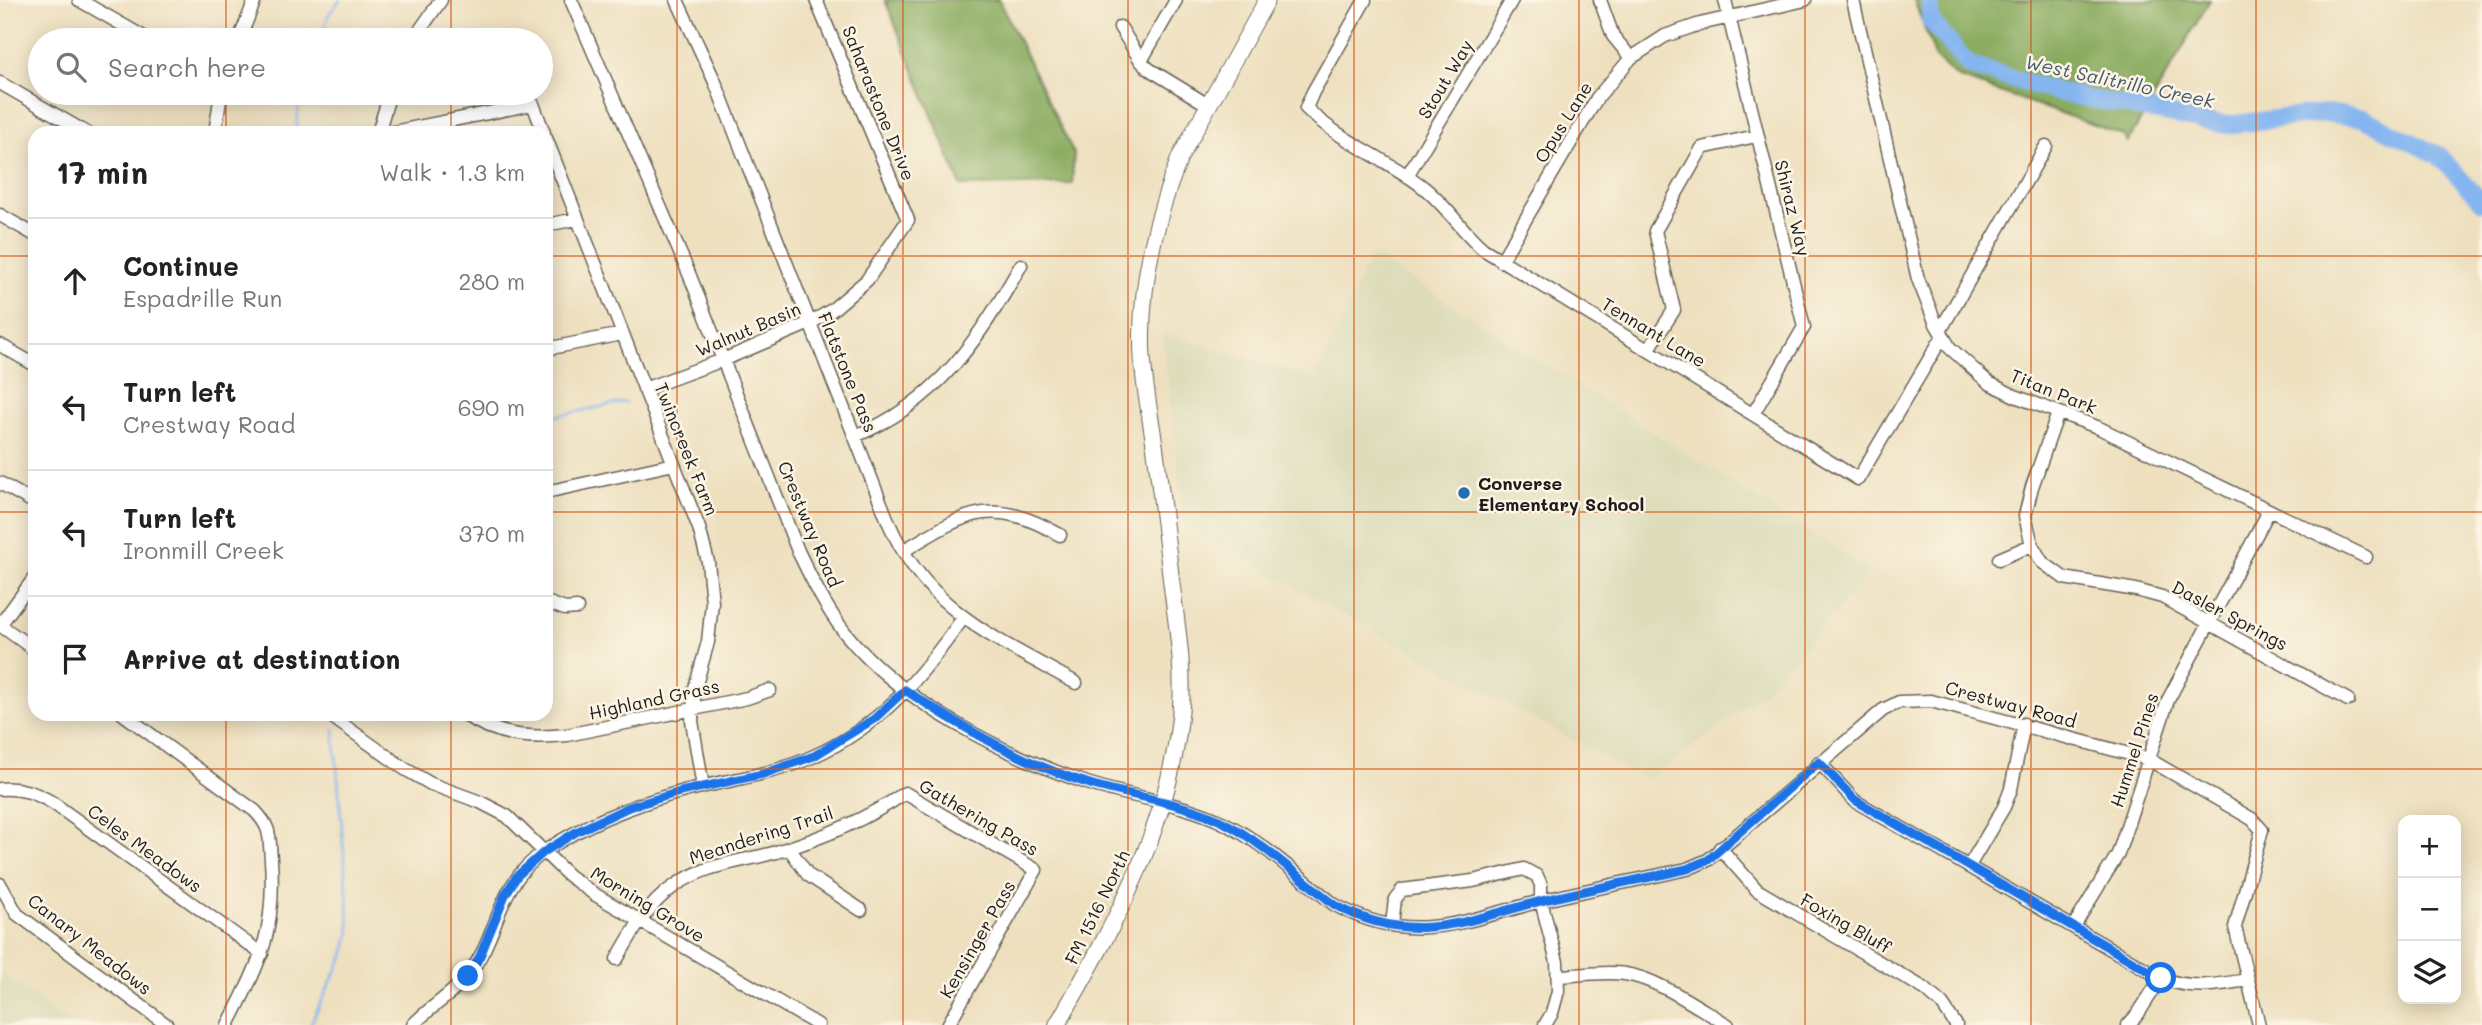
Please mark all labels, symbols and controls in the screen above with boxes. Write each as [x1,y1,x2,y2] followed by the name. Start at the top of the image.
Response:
[837,22,921,184] street label: Saharastone Drive
[28,28,553,105] search box
[1412,35,1478,123] street label: Stout Way
[52,48,90,86] icon: search
[2023,49,2218,113] water label: West Salitrillo Creek
[108,50,266,84] text: Search here
[1529,77,1597,167] street label: Opus Lane
[56,152,148,192] text: 17 min
[379,157,525,187] text: Walk · 1.3 km
[1769,157,1817,259] street label: Shiraz Way
[123,249,239,283] text: Continue
[56,262,94,300] icon: ahead
[458,266,525,296] text: 280 m
[123,283,282,313] text: Espadrille Run
[1597,291,1711,373] street label: Tennant Lane
[692,296,804,362] street label: Walnut Basin
[813,308,883,436] street label: Flatstone Pass
[2007,363,2101,419] street label: Titan Park
[123,375,236,409] text: Turn left
[649,379,725,519] street label: Twincreek Farm
[56,388,94,426] icon: left
[458,392,525,422] text: 690 m
[123,409,295,439] text: Crestway Road
[773,457,847,591] street label: Crestway Road
[1478,471,1644,516] place label: Converse Elementary School
[1456,485,1472,501] marker: Converse Elementary School
[123,501,236,535] text: Turn left
[56,514,94,552] icon: left
[459,518,525,548] text: 370 m
[123,535,284,565] text: Ironmill Creek
[2168,574,2292,656] street label: Dasler Springs
[56,640,94,678] icon: arrive
[123,642,400,676] text: Arrive at destination
[587,673,721,725] street label: Highland Grass
[1943,675,2079,733] street label: Crestway Road
[2104,690,2164,810] street label: Hummel Pines
[915,773,1043,861] street label: Gathering Pass
[83,798,207,898] street label: Celes Meadows
[686,800,836,870] street label: Meandering Trail
[2398,815,2461,1004] map controls
[2398,815,2461,878] button: +
[1059,846,1135,968] street label: FM 1516 North
[586,860,710,948] street label: Morning Grove
[934,876,1020,1002] street label: Kensinger Pass
[2398,878,2461,941] button: −
[1796,887,1897,959] street label: Foxing Bluff
[23,888,157,1000] street label: Canary Meadows
[2398,941,2461,1004] button: layers
[452,960,483,991] route end
[2145,962,2176,993] route start

